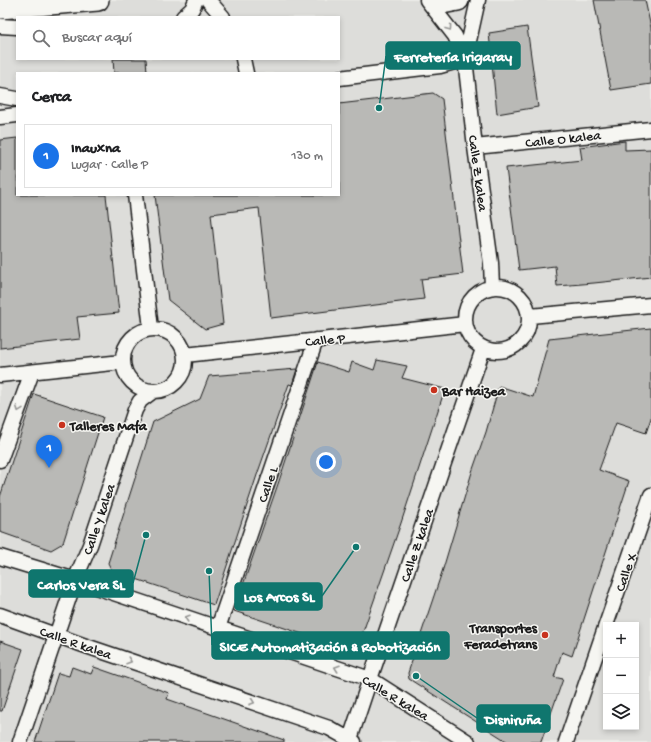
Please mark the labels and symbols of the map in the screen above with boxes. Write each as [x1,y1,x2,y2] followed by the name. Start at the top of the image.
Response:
[444,24,452,31] one-way arrow
[386,42,520,69] callout: Ferretería Irigaray
[393,49,513,67] text: Ferretería Irigaray
[525,128,603,153] street label: Calle O kalea
[463,134,490,214] street label: Calle Z kalea
[305,331,346,352] street label: Calle P
[441,384,506,401] place label: Bar Haizea
[429,385,439,395] marker: Bar Haizea
[15,405,23,412] one-way arrow
[69,419,148,436] place label: Talleres Mafa
[57,420,67,430] marker: Talleres Mafa
[36,435,62,468] pin: 1
[316,452,336,472] your location
[255,464,284,505] street label: Calle L
[80,481,121,558] street label: Calle Y kalea
[398,506,439,585] street label: Calle Z kalea
[613,551,642,594] street label: Calle X
[29,570,133,597] callout: Carlos Vera SL
[36,577,126,595] text: Carlos Vera SL
[235,583,322,610] callout: Los Arcos SL
[244,589,316,607] text: Los Arcos SL
[184,614,191,622] one-way arrow
[463,621,538,654] place label: Transportes Feradetrans
[37,624,114,665] street label: Calle R kalea
[540,630,550,640] marker: Transportes Feradetrans
[212,632,449,659] callout: SICE Automatización & Robotización
[220,639,441,657] text: SICE Automatización & Robotización
[126,656,133,664] one-way arrow
[334,664,341,673] one-way arrow
[358,673,432,726] street label: Calle R kalea
[249,698,256,706] one-way arrow
[477,705,550,732] callout: Disniruña
[483,712,542,730] text: Disniruña

